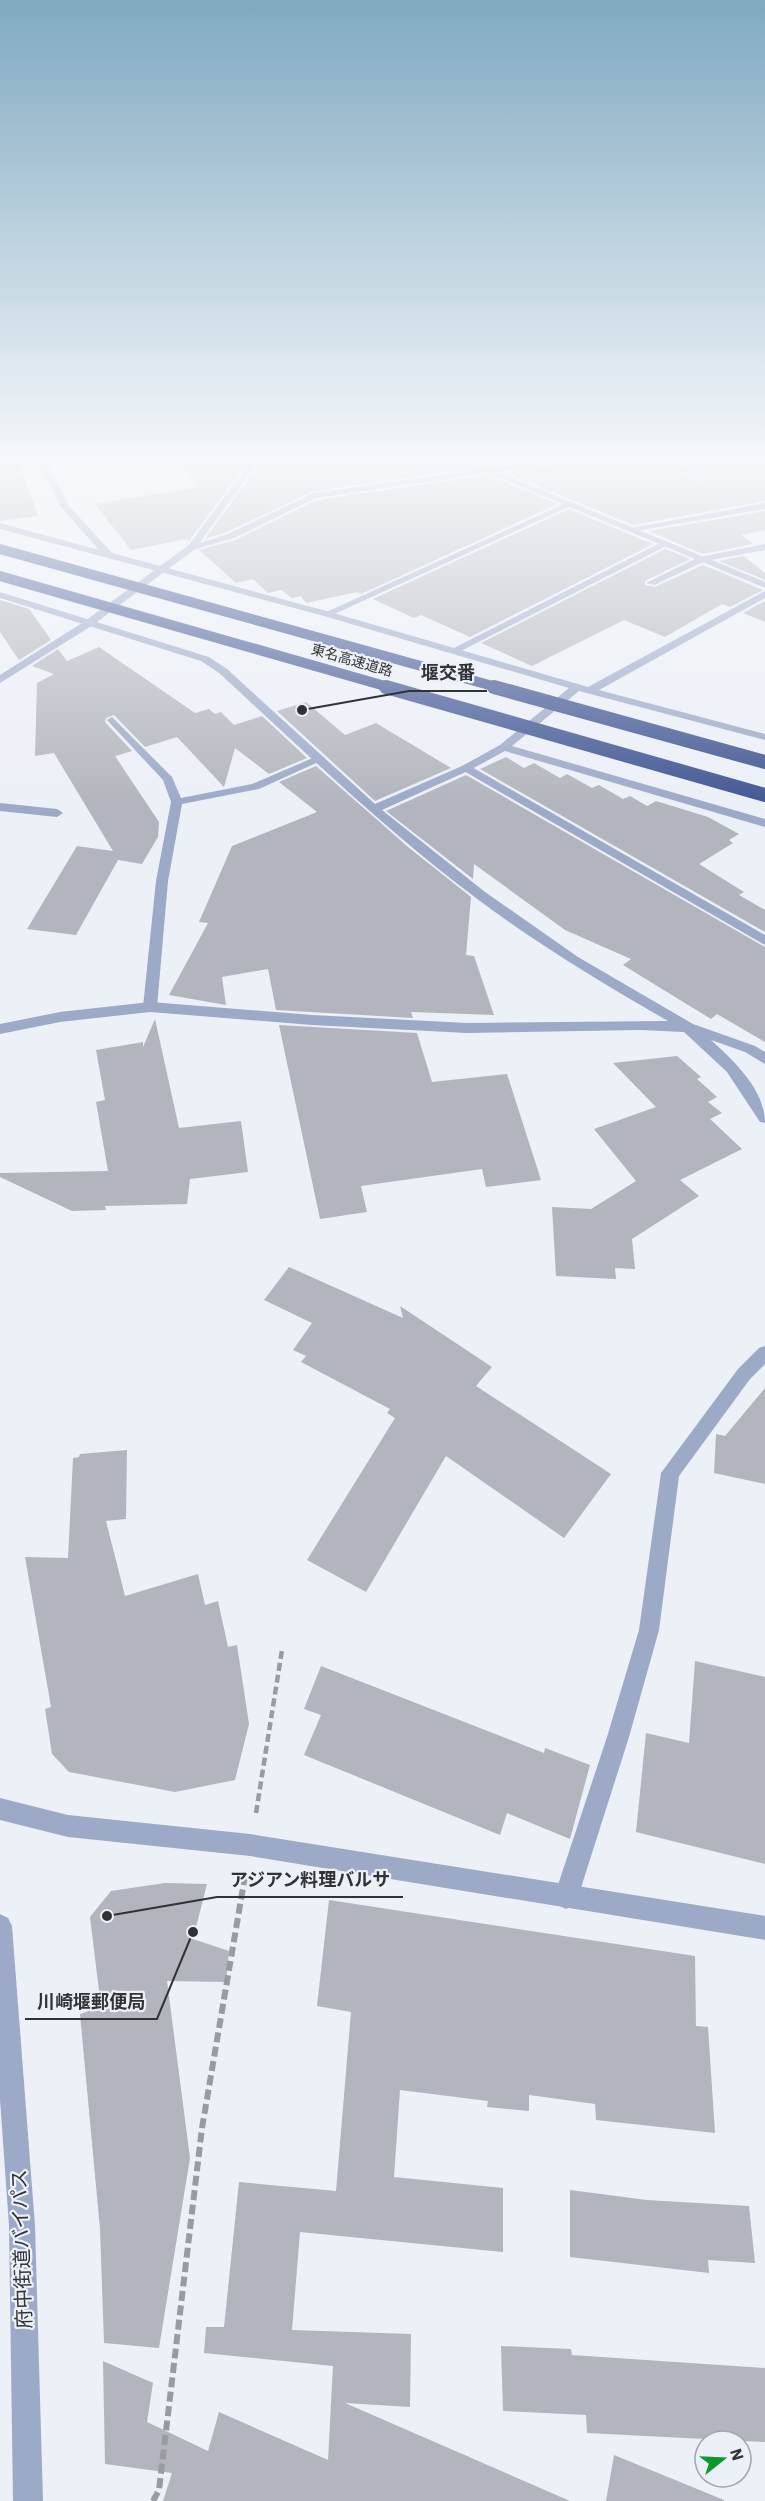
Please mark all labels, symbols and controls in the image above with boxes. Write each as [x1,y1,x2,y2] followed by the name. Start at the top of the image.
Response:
[309,640,395,680] street label: 東名高速道路
[409,655,487,691] callout: 堰交番
[421,661,475,684] text: 堰交番
[217,1861,403,1897] callout: アジアン料理バルサ
[230,1868,390,1891] text: アジアン料理バルサ
[25,1983,157,2019] callout: 川崎堰郵便局
[37,1990,145,2013] text: 川崎堰郵便局
[5,2169,37,2329] street label: 府中街道バイパス
[693,2429,753,2489] north arrow
[726,2446,749,2463] text: N

